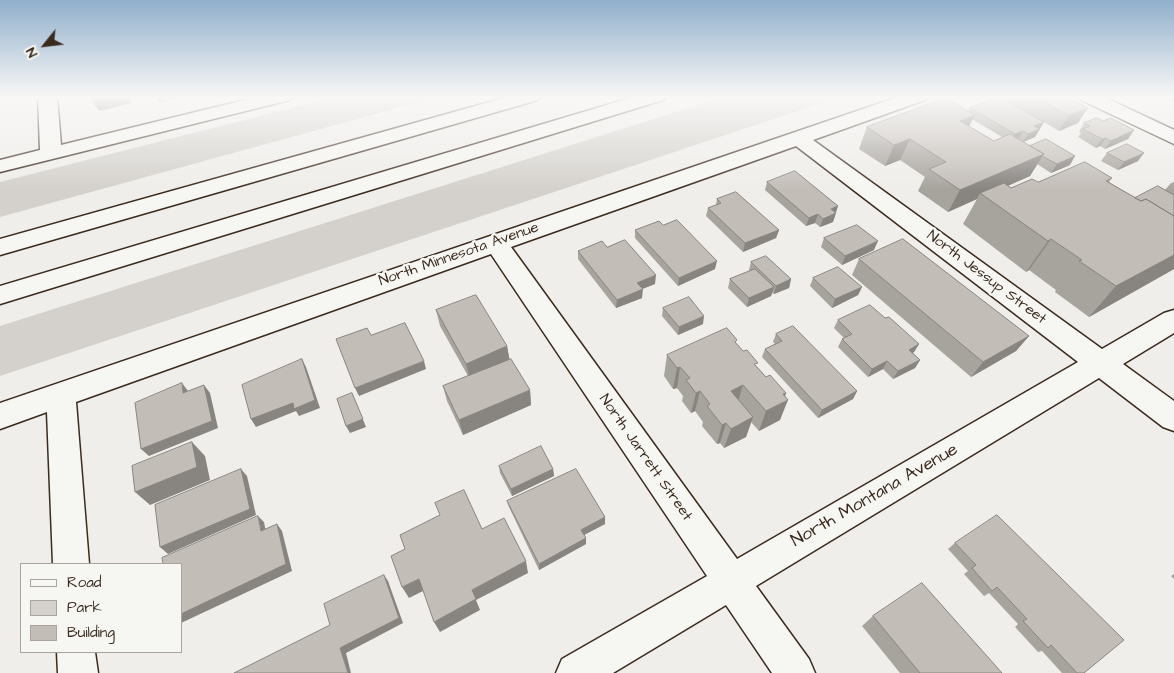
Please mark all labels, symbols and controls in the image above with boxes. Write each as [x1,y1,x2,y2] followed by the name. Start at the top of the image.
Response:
[20,20,70,70] north arrow
[21,44,43,61] text: N
[377,219,541,291] street label: North Minnesota Avenue
[923,227,1049,329] street label: North Jessup Street
[595,391,695,525] street label: North Jarrett Street
[788,439,962,553] street label: North Montana Avenue
[20,563,182,653] legend
[67,572,101,593] text: Road
[67,597,102,618] text: Park
[67,622,115,643] text: Building

